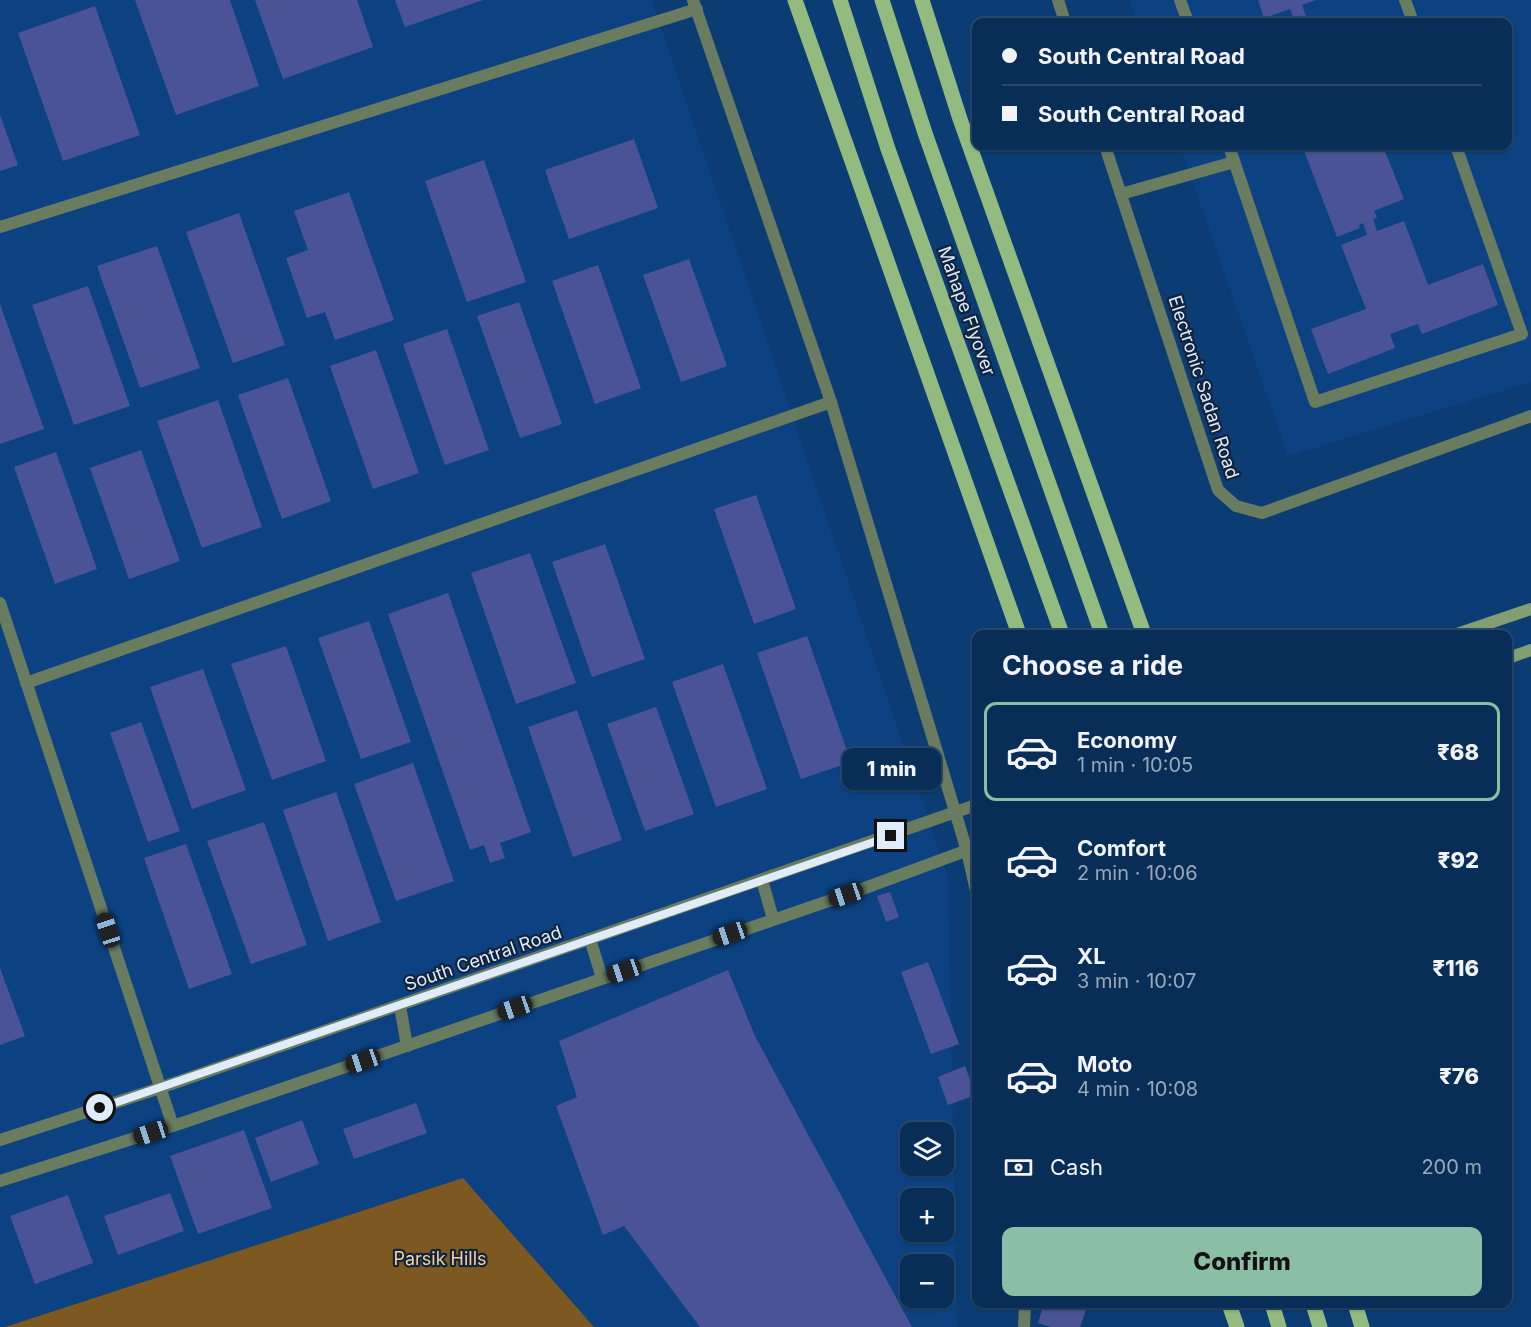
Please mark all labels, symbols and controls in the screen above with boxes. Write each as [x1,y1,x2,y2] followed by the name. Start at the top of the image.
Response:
[1038,43,1245,69] text: South Central Road
[1038,101,1245,127] text: South Central Road
[934,244,1000,379] street label: Mahape Flyover
[1164,293,1244,481] street label: Electronic Sadan Road
[1002,649,1183,682] text: Choose a ride
[1005,725,1059,779] icon: car
[1077,727,1177,753] text: Economy
[1437,739,1479,765] text: ₹68
[842,749,940,791] callout: 1 min
[1077,753,1193,777] text: 1 min · 10:05
[866,757,917,781] text: 1 min
[877,822,904,849] route end
[1005,833,1059,887] icon: car
[1077,835,1166,861] text: Comfort
[1438,847,1479,873] text: ₹92
[1077,861,1198,885] text: 2 min · 10:06
[826,881,866,909] car
[94,910,122,950] car
[710,920,750,948] car
[402,921,564,995] street label: South Central Road
[1005,941,1059,995] icon: car
[1077,943,1106,969] text: XL
[1432,955,1479,981] text: ₹116
[604,957,644,985] car
[1077,969,1196,993] text: 3 min · 10:07
[495,994,535,1022] car
[343,1047,383,1075] car
[1005,1049,1059,1103] icon: car
[1077,1051,1132,1077] text: Moto
[1439,1063,1479,1089] text: ₹76
[1077,1077,1198,1101] text: 4 min · 10:08
[86,1094,113,1121] route start
[131,1119,171,1147] car
[900,1122,954,1308] map controls
[900,1122,954,1176] button: layers
[1002,1151,1035,1184] icon: cash
[1050,1154,1103,1180] text: Cash
[1421,1155,1482,1179] text: 200 m
[900,1188,954,1242] button: +
[1002,1227,1482,1296] button: Confirm
[393,1248,487,1269] park label: Parsik Hills
[900,1254,954,1308] button: −

